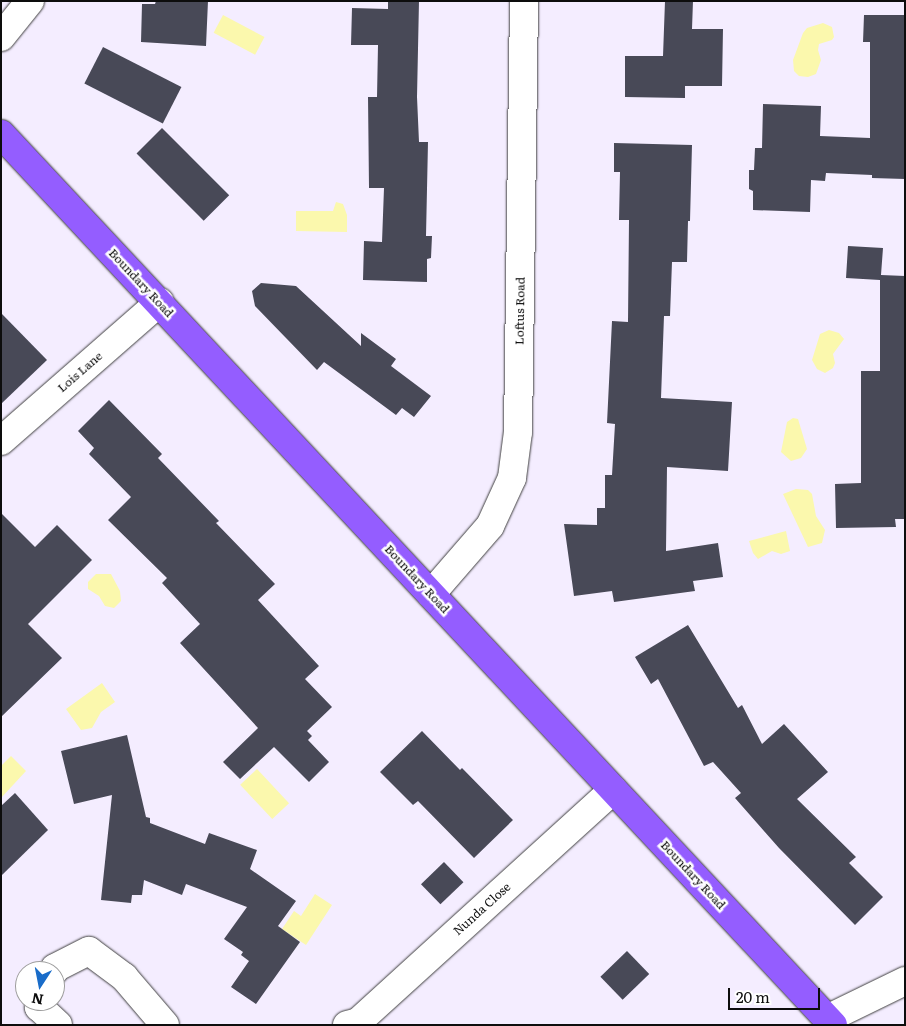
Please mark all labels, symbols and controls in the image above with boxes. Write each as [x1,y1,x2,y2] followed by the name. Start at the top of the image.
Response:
[106,246,176,320] street label: Boundary Road
[512,277,528,345] street label: Loftus Road
[55,349,105,395] street label: Lois Lane
[382,542,452,616] street label: Boundary Road
[658,838,728,912] street label: Boundary Road
[450,880,514,938] street label: Nunda Close
[15,961,65,1011] north arrow
[731,978,824,1010] scale bar
[736,985,770,1008] text: 20 m
[30,989,45,1011] text: N

